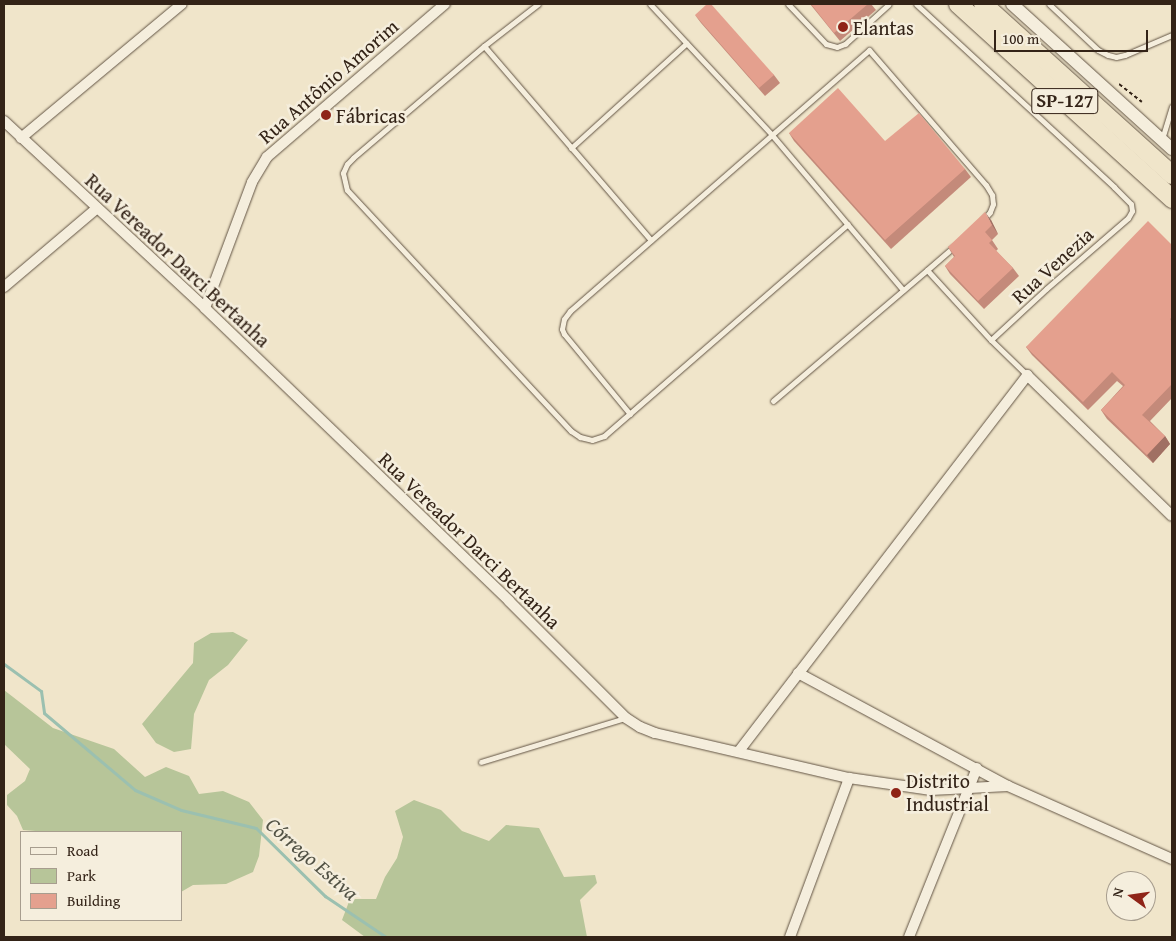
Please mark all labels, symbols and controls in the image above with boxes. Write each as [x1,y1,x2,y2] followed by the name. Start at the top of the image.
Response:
[253,14,403,148] street label: Rua Antônio Amorim
[853,15,914,39] place label: Elantas
[996,20,1150,52] scale bar
[837,21,849,33] marker: Elantas
[1002,28,1039,49] text: 100 m
[1031,84,1099,118] road number: SP-127
[336,103,406,127] place label: Fábricas
[320,109,332,121] marker: Fábricas
[81,168,275,352] street label: Rua Vereador Darci Bertanha
[1006,222,1098,308] street label: Rua Venezia
[374,447,566,633] street label: Rua Vereador Darci Bertanha
[906,769,989,816] place label: Distrito Industrial
[890,787,902,799] marker: Distrito Industrial
[261,812,363,906] water label: Córrego Estiva
[20,831,182,921] legend
[67,840,98,861] text: Road
[67,865,96,886] text: Park
[1106,871,1156,921] north arrow
[1107,886,1128,900] text: N
[67,890,120,911] text: Building

